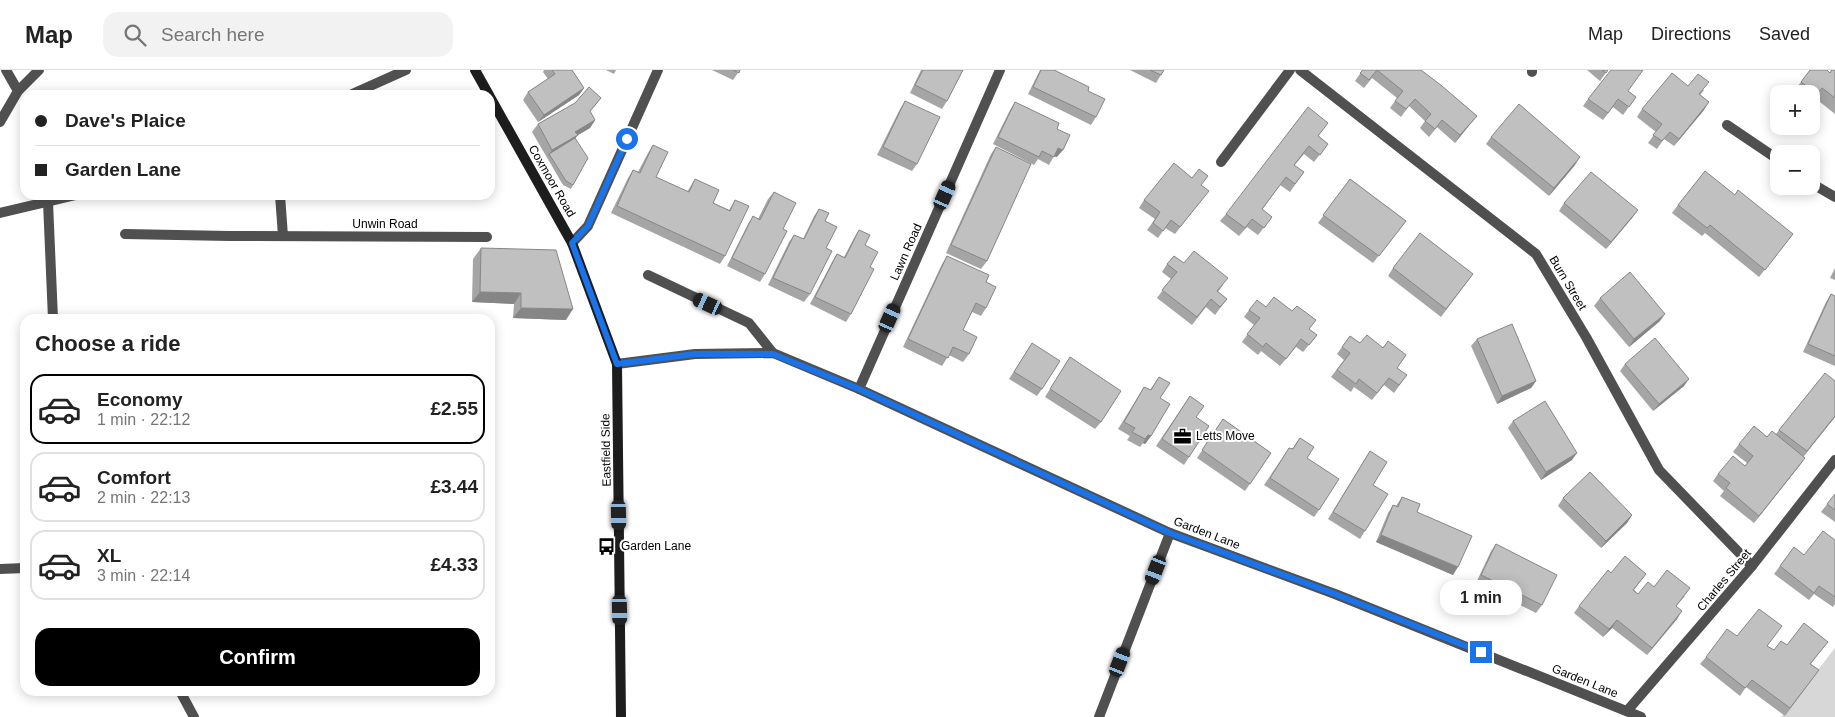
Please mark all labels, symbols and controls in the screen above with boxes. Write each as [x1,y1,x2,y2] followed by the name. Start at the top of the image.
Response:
[103,12,453,57] search box
[25,21,73,48] text: Map
[121,21,149,49] icon: search
[161,24,265,45] text: Search here
[1588,24,1623,44] text: Map
[1651,24,1731,44] text: Directions
[1759,24,1810,44] text: Saved
[1770,85,1820,195] map controls
[1770,85,1820,135] button: +
[65,110,186,131] text: Dave's Plaice
[616,128,638,150] route start
[526,143,578,219] street label: Coxmoor Road
[1770,145,1820,195] button: −
[65,159,181,180] text: Garden Lane
[932,178,957,212] car
[352,217,418,231] street label: Unwin Road
[887,221,925,283] street label: Lawn Road
[1546,253,1590,313] street label: Burn Street
[691,291,724,317] car
[877,301,902,335] car
[35,331,180,356] text: Choose a ride
[37,387,82,432] icon: car
[97,389,183,410] text: Economy
[430,398,478,419] text: £2.55
[97,411,190,428] text: 1 min · 22:12
[598,413,614,487] street label: Eastfield Side
[1172,426,1192,446] office icon: Letts Move
[1196,429,1255,443] place label: Letts Move
[37,465,82,510] icon: car
[97,467,171,488] text: Comfort
[430,476,478,497] text: £3.44
[97,489,190,506] text: 2 min · 22:13
[611,500,626,530] car
[1172,514,1243,552] street label: Garden Lane
[597,536,617,556] bus stop icon: Garden Lane
[621,539,691,553] place label: Garden Lane
[37,543,82,588] icon: car
[97,545,121,566] text: XL
[1694,546,1754,614] street label: Charles Street
[1143,553,1168,587] car
[430,554,478,575] text: £4.33
[97,567,190,584] text: 3 min · 22:14
[1440,580,1522,614] callout: 1 min
[1460,589,1502,606] text: 1 min
[612,595,627,625] car
[35,628,480,686] button: Confirm
[1470,641,1492,663] route end
[1107,645,1132,679] car
[1550,661,1620,701] street label: Garden Lane

